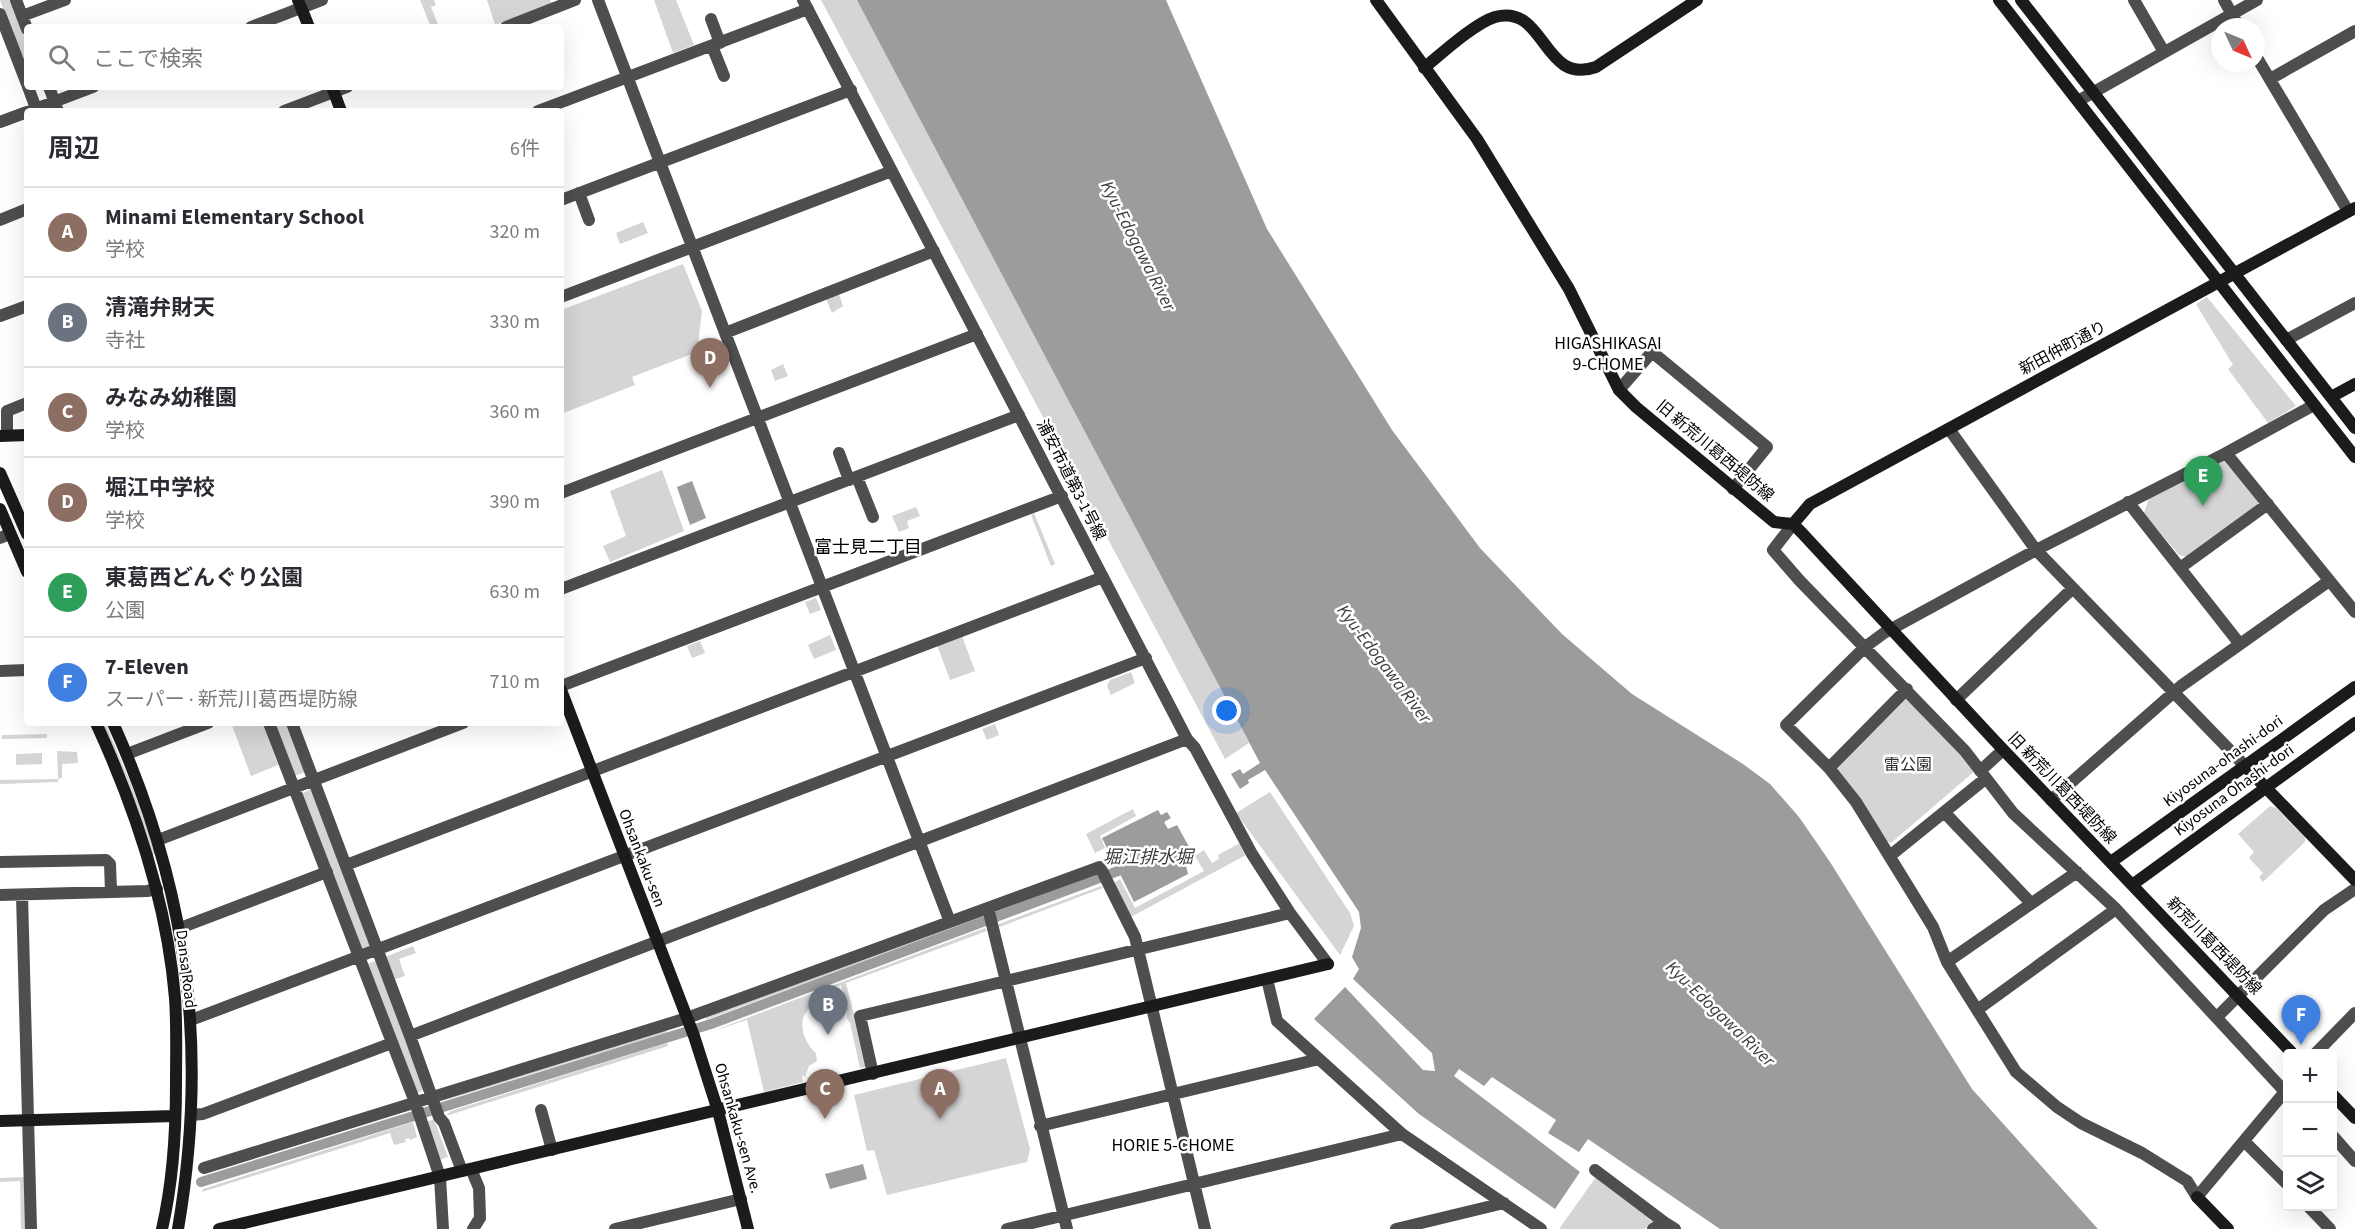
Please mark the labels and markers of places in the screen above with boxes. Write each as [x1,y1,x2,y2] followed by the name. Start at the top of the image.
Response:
[690,338,730,388] pin: D
[2184,456,2222,506] pin: E
[808,986,848,1035] pin: B
[2282,996,2320,1045] pin: F
[806,1070,844,1119] pin: C
[920,1070,960,1119] pin: A

